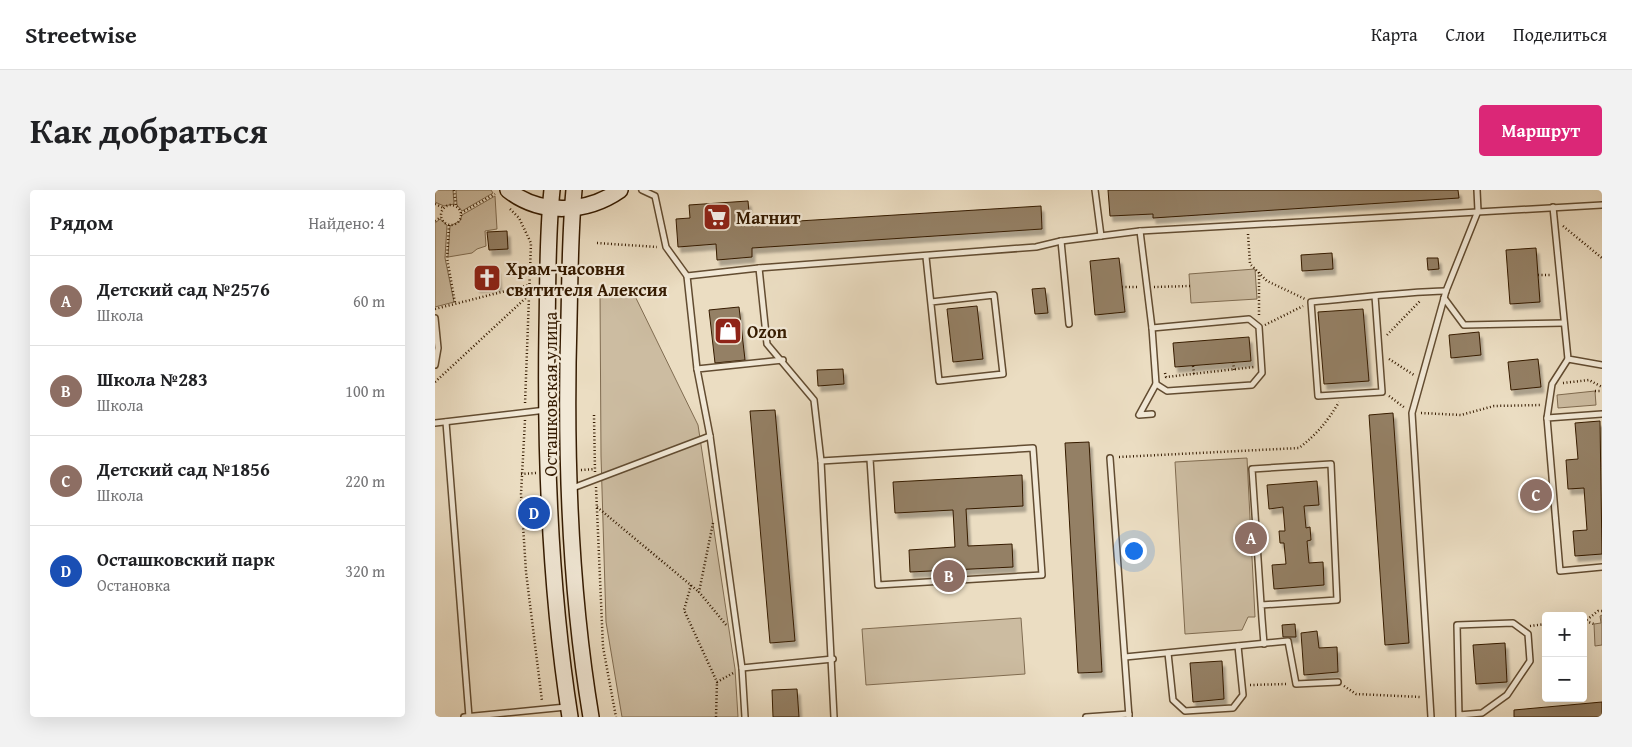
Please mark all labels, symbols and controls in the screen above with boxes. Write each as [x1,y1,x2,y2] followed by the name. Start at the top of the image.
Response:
[25,17,137,52] text: Streetwise
[1371,21,1418,48] text: Карта
[1446,21,1485,48] text: Слои
[1513,21,1607,48] text: Поделиться
[30,105,268,156] text: Как добраться
[1479,105,1602,156] button: Маршрут
[702,202,732,232] supermarket icon: Магнит
[736,204,801,231] place label: Магнит
[50,207,113,238] text: Рядом
[308,211,385,235] text: Найдено: 4
[506,255,668,303] place label: Храм-часовня святителя Алексия
[472,263,502,293] church icon: Храм-часовня святителя Алексия
[97,275,270,303] text: Детский сад №2576
[61,289,71,313] text: A
[353,289,385,313] text: 60 m
[97,303,143,327] text: Школа
[537,311,564,476] street label: Осташковская улица
[713,316,743,346] shop icon: Ozon
[747,318,787,345] place label: Ozon
[97,365,208,393] text: Школа №283
[61,379,71,403] text: B
[345,379,385,403] text: 100 m
[97,393,143,417] text: Школа
[97,455,270,483] text: Детский сад №1856
[61,469,71,493] text: C
[345,469,385,493] text: 220 m
[1520,476,1552,514] pin: C
[97,483,143,507] text: Школа
[518,494,550,532] pin: D
[1235,519,1267,557] pin: A
[1121,538,1147,564] your location
[97,545,275,573] text: Осташковский парк
[933,557,965,595] pin: B
[61,559,71,583] text: D
[345,559,385,583] text: 320 m
[97,573,170,597] text: Остановка
[1542,612,1587,702] map controls
[1542,612,1587,657] button: +
[1542,657,1587,702] button: −

